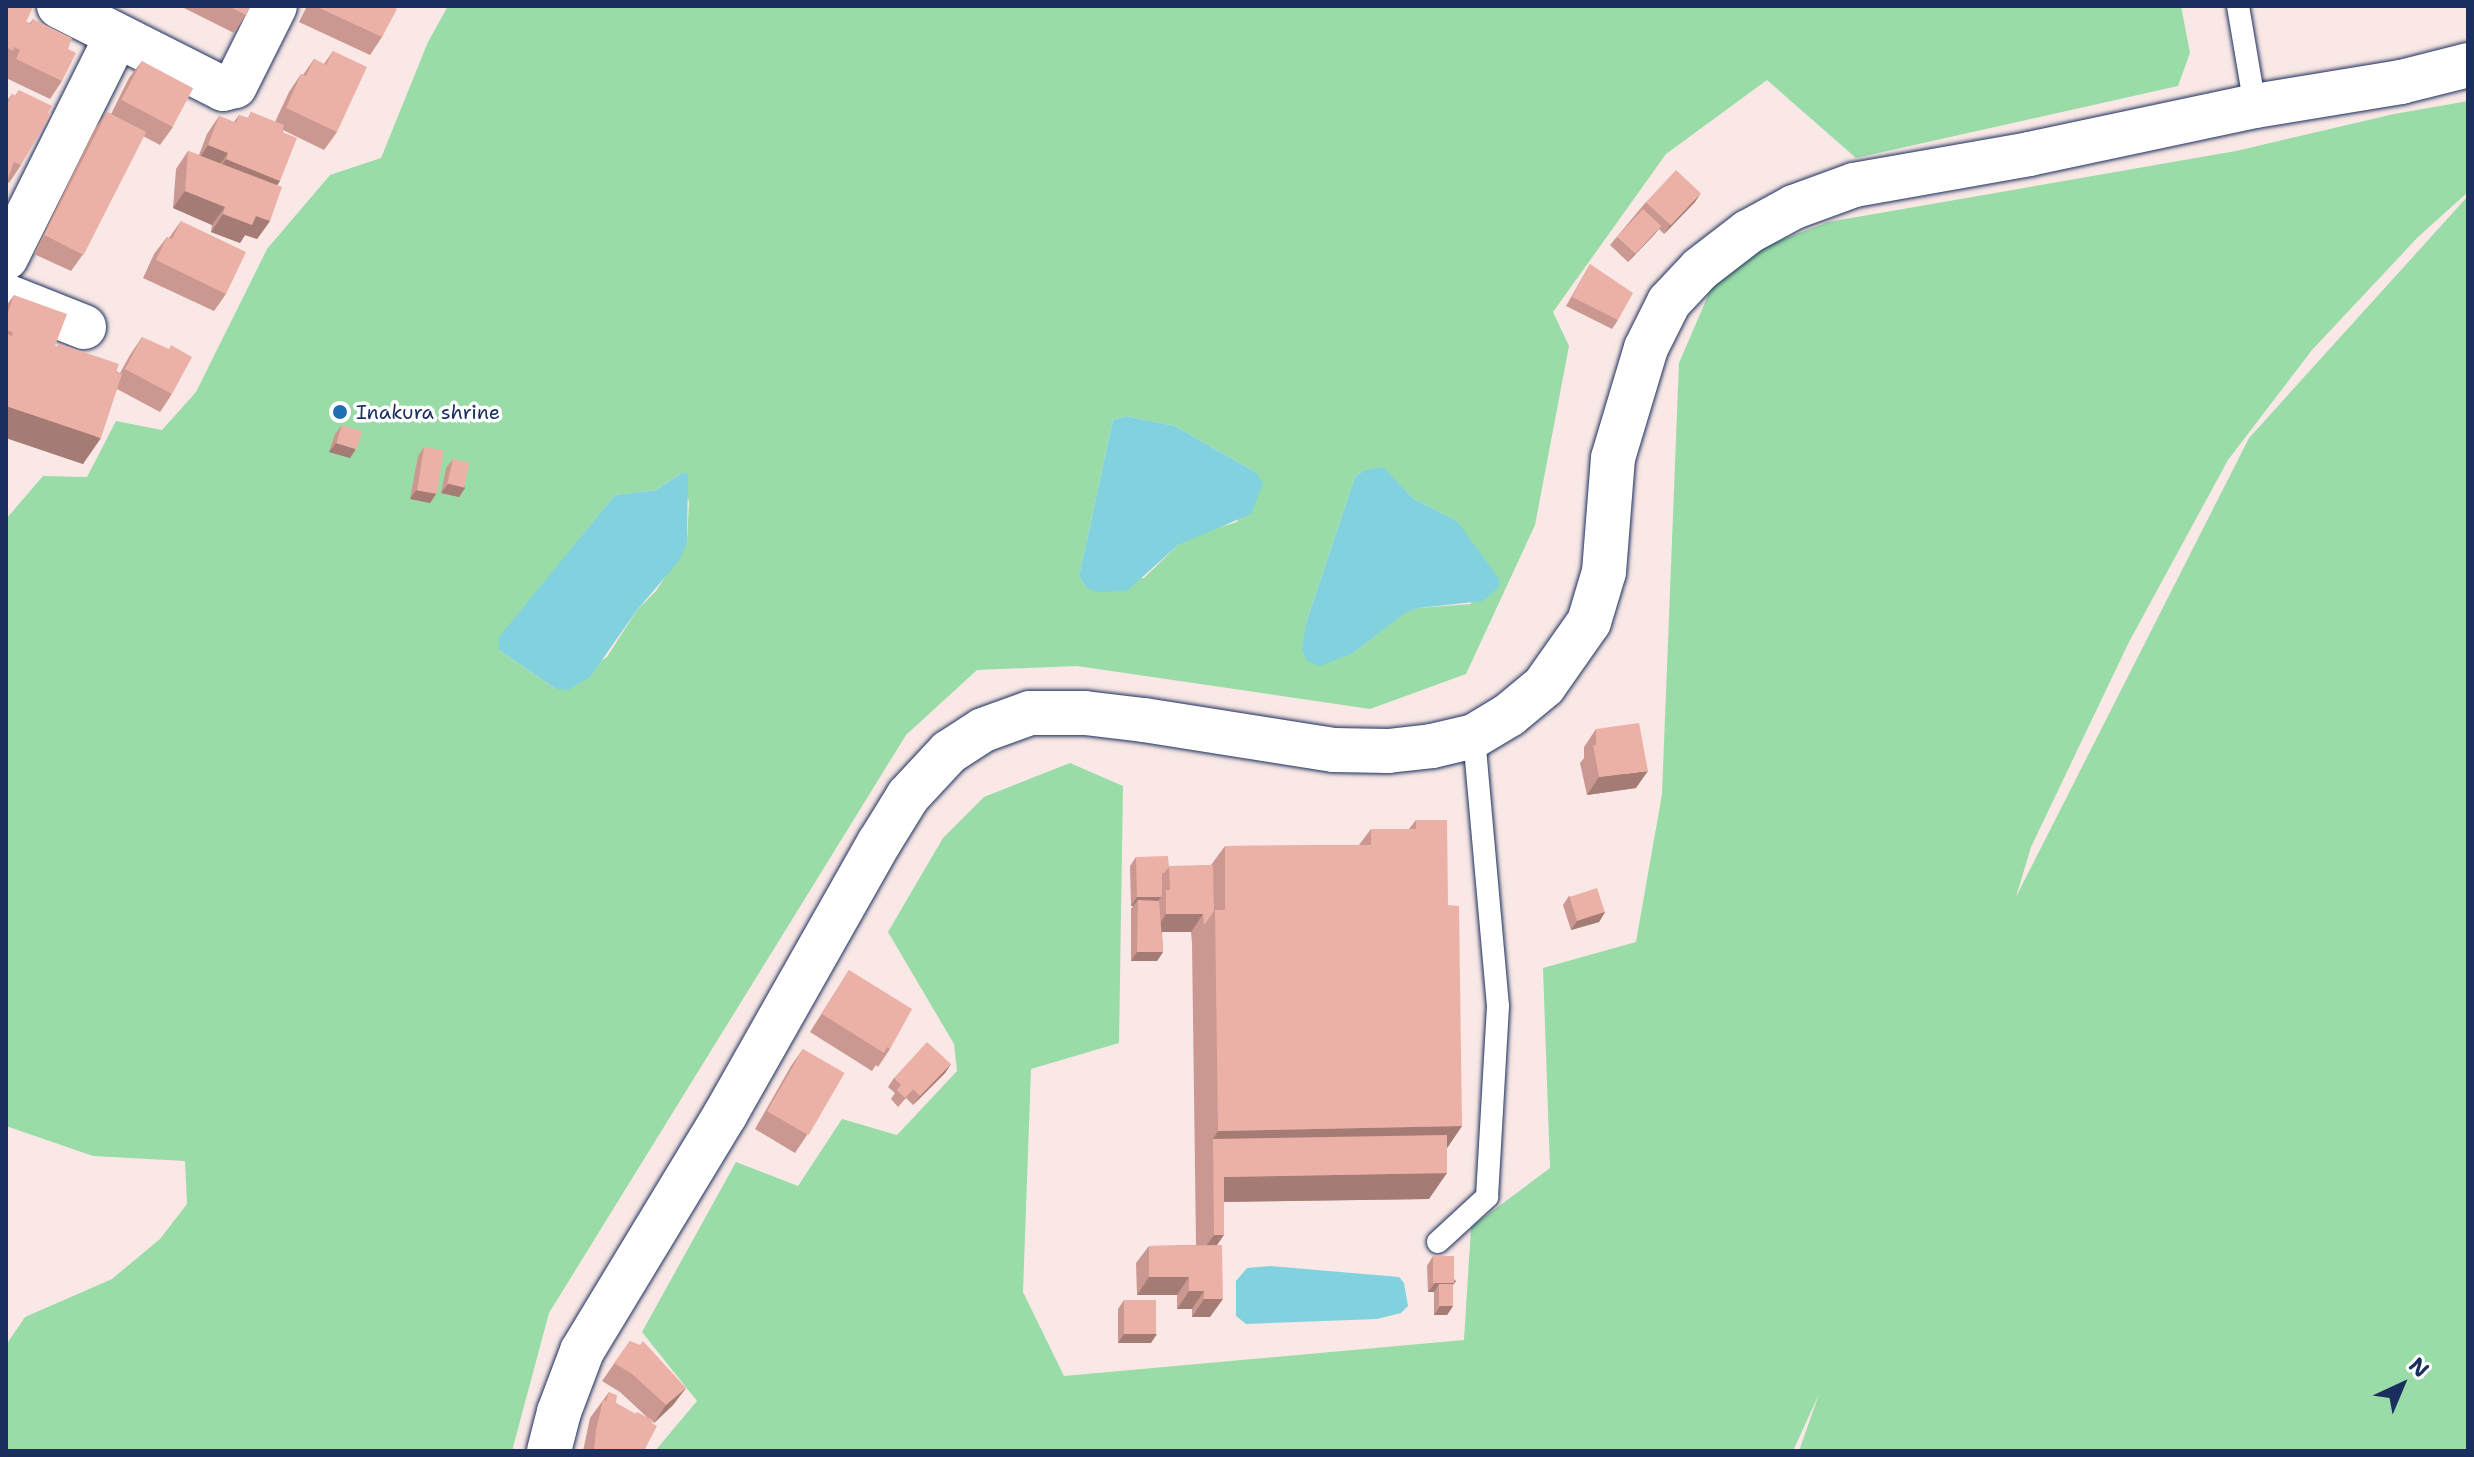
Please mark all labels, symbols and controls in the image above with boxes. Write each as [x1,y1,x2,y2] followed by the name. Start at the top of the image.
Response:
[356,400,500,424] place label: Inakura shrine
[331,403,349,421] marker: Inakura shrine
[2362,1345,2442,1425] north arrow
[2403,1351,2435,1384] text: N

